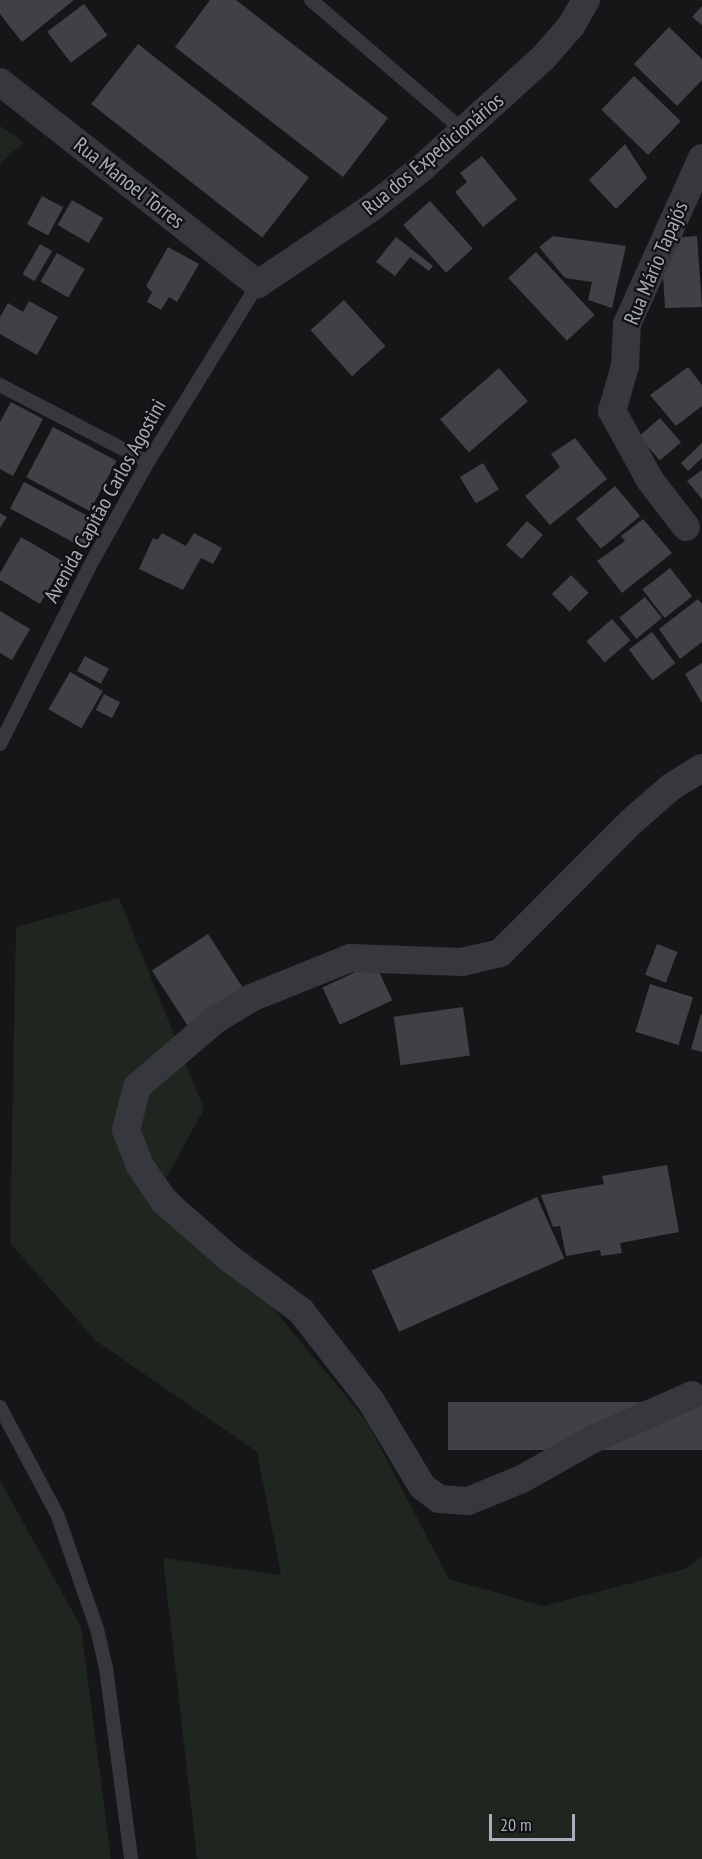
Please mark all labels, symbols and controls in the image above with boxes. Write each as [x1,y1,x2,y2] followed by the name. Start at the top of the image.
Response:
[357,88,509,220] street label: Rua dos Expedicionários
[69,132,189,234] street label: Rua Manoel Torres
[619,197,693,329] street label: Rua Mário Tapajós
[38,395,172,607] street label: Avenida Capitão Carlos Agostini
[492,1802,578,1840] scale bar
[500,1813,532,1836] text: 20 m

